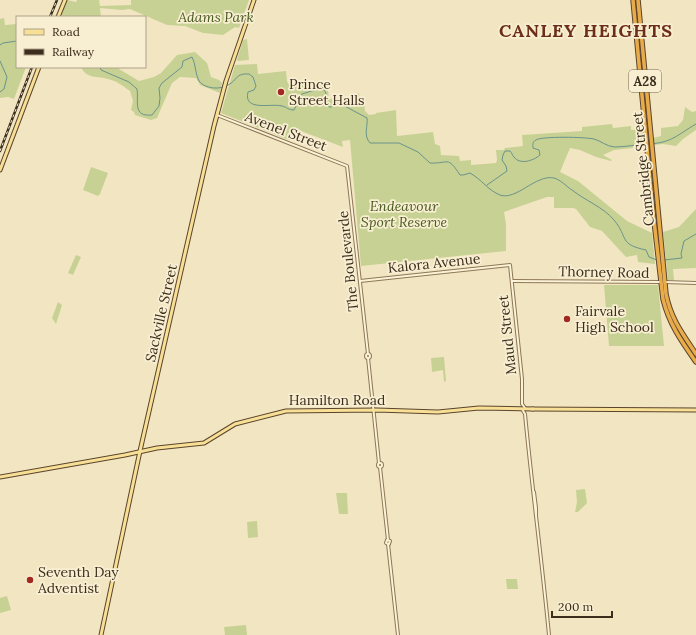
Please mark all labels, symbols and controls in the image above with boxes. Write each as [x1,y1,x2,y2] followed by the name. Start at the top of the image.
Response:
[177,8,254,26] park label: Adams Park
[16,16,146,68] legend
[499,19,673,42] district label: CANLEY HEIGHTS
[52,24,80,39] text: Road
[52,44,95,59] text: Railway
[629,70,661,92] road number: A28
[289,75,365,109] place label: Prince Street Halls
[276,87,286,97] marker: Prince Street Halls
[242,107,330,155] street label: Avenel Street
[628,110,658,227] street label: Cambridge Street
[361,197,448,231] park label: Endeavour Sport Reserve
[334,209,362,312] street label: The Boulevarde
[387,249,482,277] street label: Kalora Avenue
[141,262,181,364] street label: Sackville Street
[558,262,650,282] street label: Thorney Road
[494,294,520,376] street label: Maud Street
[575,302,654,336] place label: Fairvale High School
[562,314,572,324] marker: Fairvale High School
[289,391,385,409] street label: Hamilton Road
[37,563,119,597] place label: Seventh Day Adventist
[25,575,35,585] marker: Seventh Day Adventist
[552,593,612,619] scale bar
[558,599,594,614] text: 200 m

